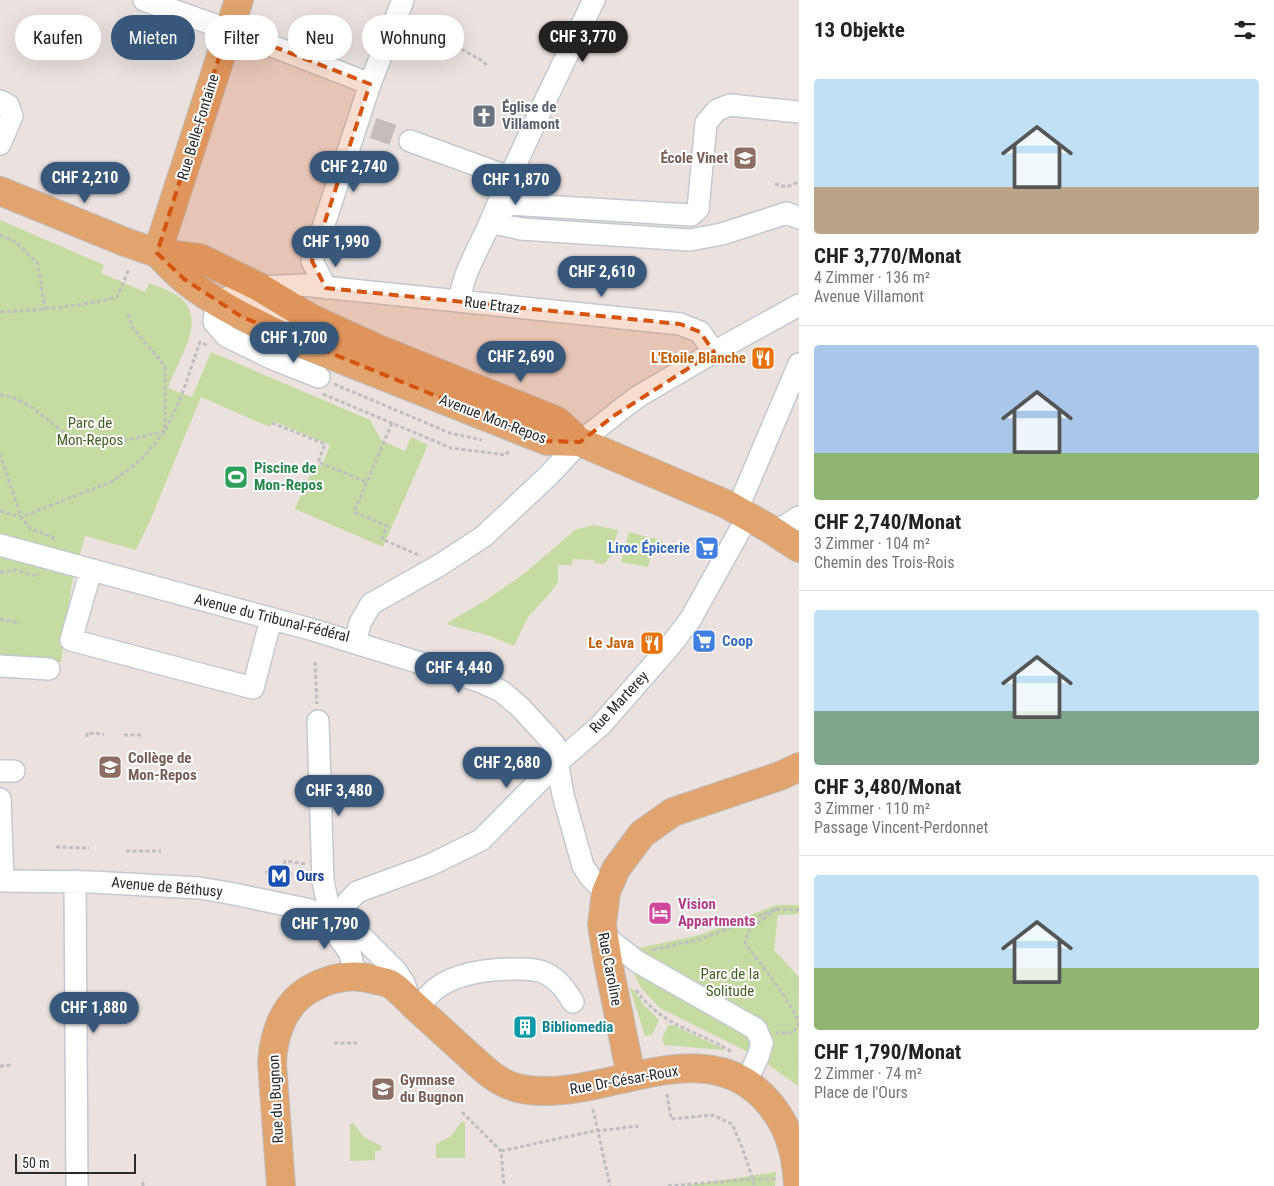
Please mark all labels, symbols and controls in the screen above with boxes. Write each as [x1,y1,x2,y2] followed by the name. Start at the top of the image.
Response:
[15,15,101,60] chip: Kaufen
[111,15,195,60] chip: Mieten
[205,15,278,60] chip: Filter
[288,15,352,60] chip: Neu
[362,15,464,60] chip: Wohnung
[1231,16,1259,44] icon: filters
[814,18,905,42] text: 13 Objekte
[526,20,640,63] pin: CHF 3,770
[550,27,616,46] text: CHF 3,770
[173,72,223,182] street label: Rue Belle-Fontaine
[502,98,560,133] place label: Église de Villamont
[471,103,497,129] church icon: Église de Villamont
[992,112,1082,202] icon: home
[732,145,758,171] school or university icon: École Vinet
[660,149,728,167] place label: École Vinet
[297,150,411,193] pin: CHF 2,740
[321,157,387,176] text: CHF 2,740
[28,162,142,204] pin: CHF 2,210
[459,164,573,206] pin: CHF 1,870
[52,168,118,187] text: CHF 2,210
[483,170,549,189] text: CHF 1,870
[279,226,393,268] pin: CHF 1,990
[303,232,369,251] text: CHF 1,990
[814,244,961,268] text: CHF 3,770/Monat
[545,256,659,298] pin: CHF 2,610
[569,262,635,281] text: CHF 2,610
[814,268,930,287] text: 4 Zimmer · 136 m²
[814,287,924,306] text: Avenue Villamont
[463,293,521,317] street label: Rue Etraz
[237,322,351,364] pin: CHF 1,700
[261,328,327,347] text: CHF 1,700
[464,340,578,383] pin: CHF 2,690
[750,345,776,371] restaurant icon: L'Etoile Blanche
[488,347,554,366] text: CHF 2,690
[651,349,746,367] place label: L'Etoile Blanche
[992,377,1082,467] icon: home
[437,390,549,448] street label: Avenue Mon-Repos
[57,414,123,449] park label: Parc de Mon-Repos
[254,459,323,494] place label: Piscine de Mon-Repos
[223,464,249,490] sports icon: Piscine de Mon-Repos
[814,510,961,534] text: CHF 2,740/Monat
[814,534,930,553] text: 3 Zimmer · 104 m²
[694,535,720,561] supermarket icon: Liroc Épicerie
[608,539,690,557] place label: Liroc Épicerie
[814,553,954,572] text: Chemin des Trois-Rois
[192,590,352,646] street label: Avenue du Tribunal-Fédéral
[691,628,717,654] supermarket icon: Coop
[639,630,665,656] restaurant icon: Le Java
[722,632,753,650] place label: Coop
[588,634,634,652] place label: Le Java
[992,642,1082,732] icon: home
[402,652,516,694] pin: CHF 4,440
[426,658,492,677] text: CHF 4,440
[586,667,652,737] street label: Rue Marterey
[450,746,564,789] pin: CHF 2,680
[128,749,197,784] place label: Collège de Mon-Repos
[474,753,540,772] text: CHF 2,680
[97,754,123,780] school or university icon: Collège de Mon-Repos
[282,774,396,817] pin: CHF 3,480
[814,775,961,799] text: CHF 3,480/Monat
[306,781,372,800] text: CHF 3,480
[814,799,930,818] text: 3 Zimmer · 110 m²
[814,818,988,837] text: Passage Vincent-Perdonnet
[266,863,292,889] metro station icon: Ours
[296,867,324,885] place label: Ours
[111,873,223,901] street label: Avenue de Béthusy
[678,895,756,930] place label: Vision Appartments
[647,900,673,926] hotel icon: Vision Appartments
[992,907,1082,997] icon: home
[268,908,382,950] pin: CHF 1,790
[292,914,358,933] text: CHF 1,790
[594,931,626,1007] street label: Rue Caroline
[701,965,759,1000] park label: Parc de la Solitude
[37,992,151,1034] pin: CHF 1,880
[61,998,127,1017] text: CHF 1,880
[512,1014,538,1040] building icon: Bibliomedia
[542,1018,613,1036] place label: Bibliomedia
[814,1040,961,1064] text: CHF 1,790/Monat
[265,1054,287,1144] street label: Rue du Bugnon
[568,1062,680,1098] street label: Rue Dr-César-Roux
[814,1064,922,1083] text: 2 Zimmer · 74 m²
[400,1071,464,1106] place label: Gymnase du Bugnon
[370,1076,396,1102] school or university icon: Gymnase du Bugnon
[814,1083,908,1102] text: Place de l'Ours
[15,1151,136,1174] scale bar
[22,1155,50,1171] text: 50 m

